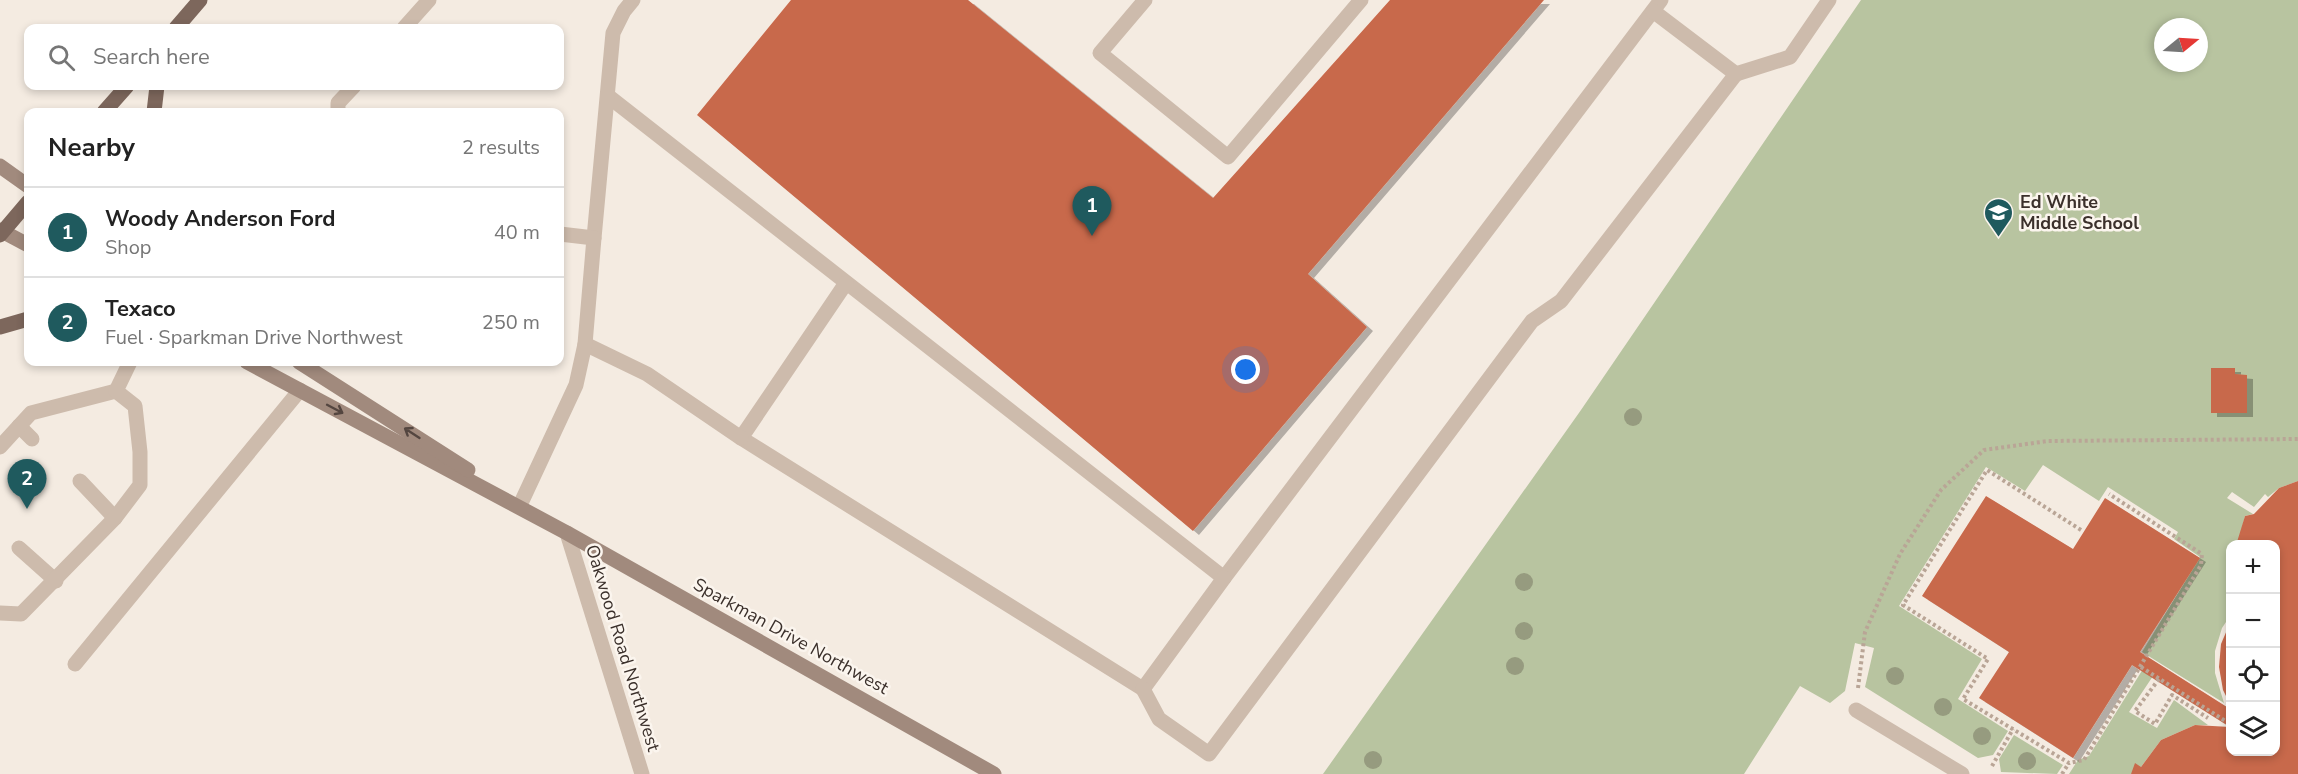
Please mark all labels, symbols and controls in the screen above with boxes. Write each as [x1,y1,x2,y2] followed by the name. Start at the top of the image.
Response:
[2154,18,2208,72] north arrow
[24,24,564,90] search box
[45,41,78,74] icon: search
[93,42,210,72] text: Search here
[48,130,135,165] text: Nearby
[462,134,540,161] text: 2 results
[1072,186,1112,236] pin: 1
[2020,190,2139,235] place label: Ed White Middle School
[1983,196,2015,238] school or university icon: Ed White Middle School
[105,204,336,234] text: Woody Anderson Ford
[62,219,74,246] text: 1
[494,219,540,246] text: 40 m
[105,234,151,261] text: Shop
[105,294,176,324] text: Texaco
[62,309,74,336] text: 2
[482,309,540,336] text: 250 m
[105,324,403,351] text: Fuel · Sparkman Drive Northwest
[1231,355,1260,384] your location
[326,404,344,415] one-way arrow
[403,427,420,440] one-way arrow
[8,460,46,509] pin: 2
[2226,540,2280,756] map controls
[2226,540,2280,594] button: +
[580,542,666,755] street label: Oakwood Road Northwest
[689,572,894,700] street label: Sparkman Drive Northwest
[2226,594,2280,648] button: −
[2226,648,2280,702] button: locate
[2226,702,2280,756] button: layers

